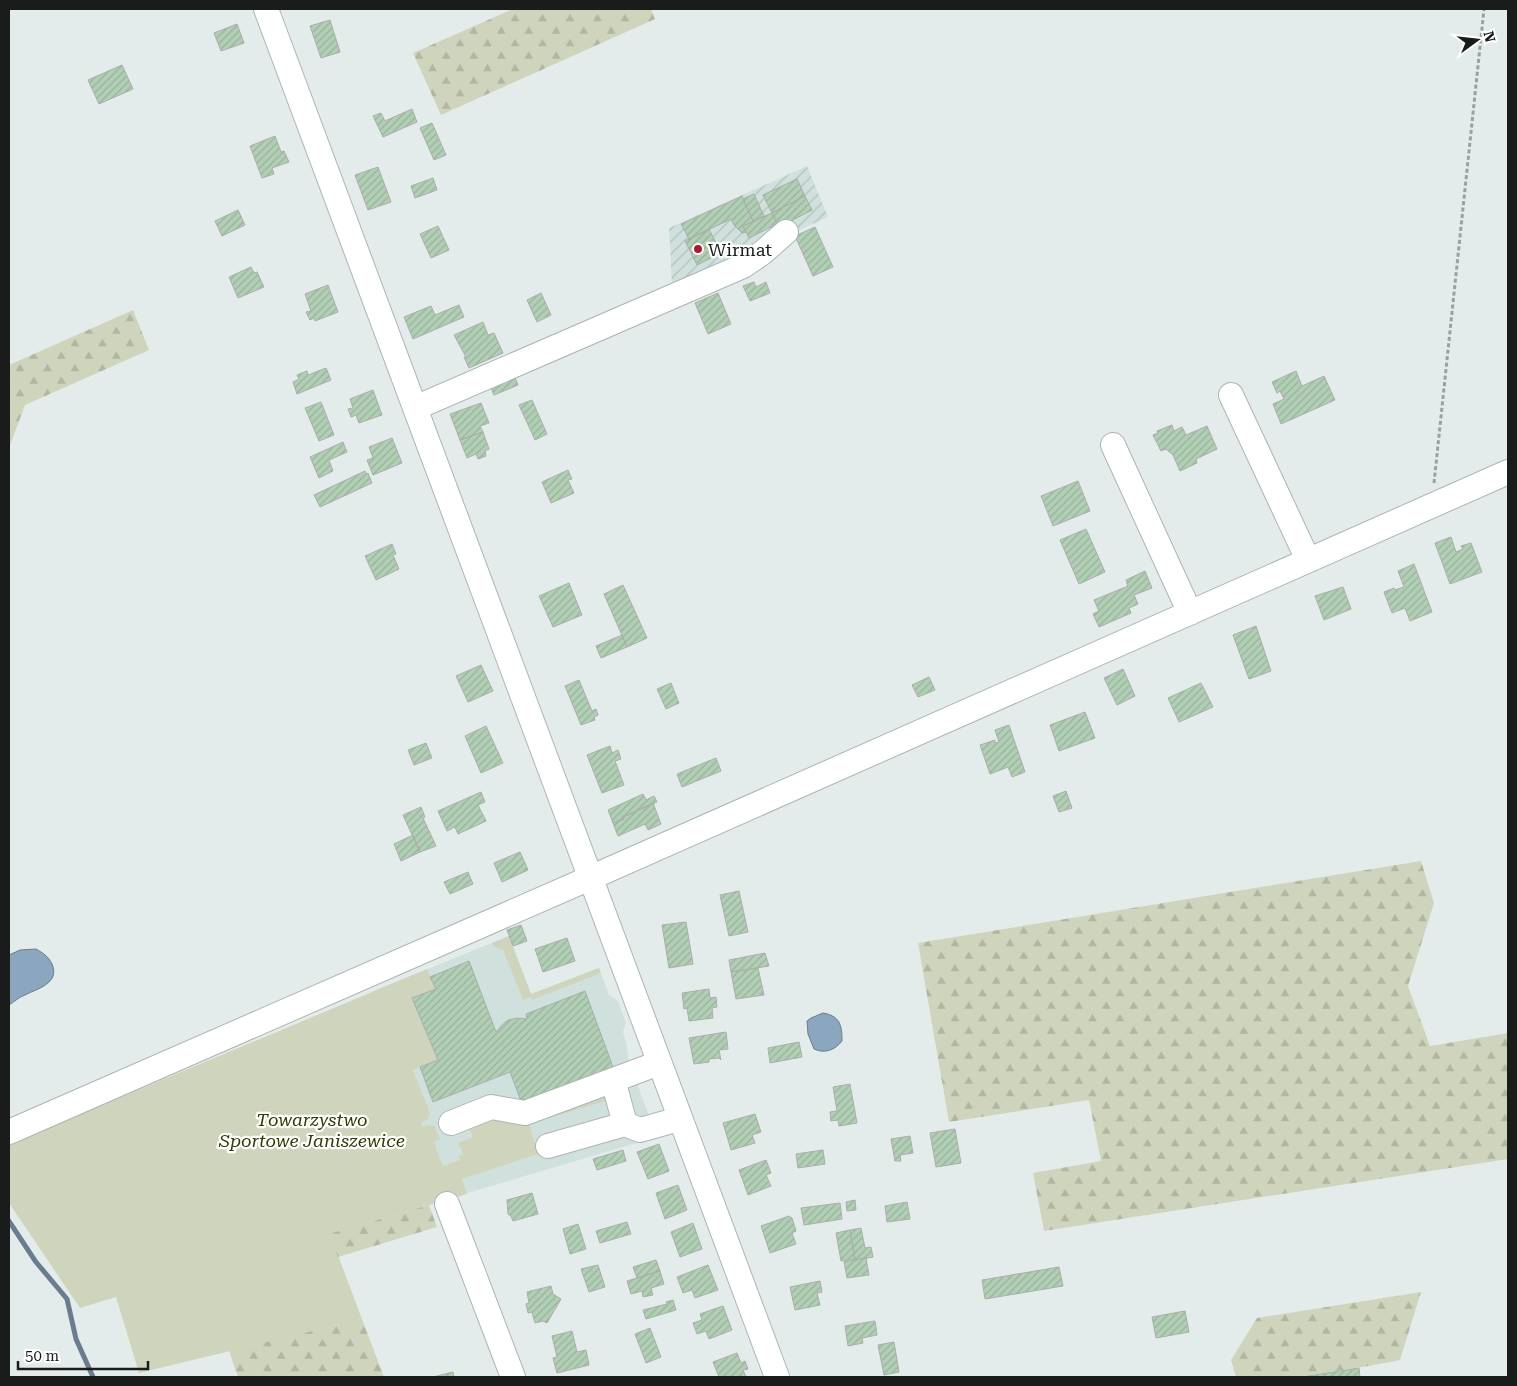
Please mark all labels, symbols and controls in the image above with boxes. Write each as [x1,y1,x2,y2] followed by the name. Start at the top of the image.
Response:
[1452,15,1502,65] north arrow
[1480,29,1499,44] text: N
[708,239,772,260] place label: Wirmat
[692,243,704,255] marker: Wirmat
[218,1109,405,1151] park label: Towarzystwo Sportowe Janiszewice
[18,1338,148,1370] scale bar
[25,1347,60,1365] text: 50 m

